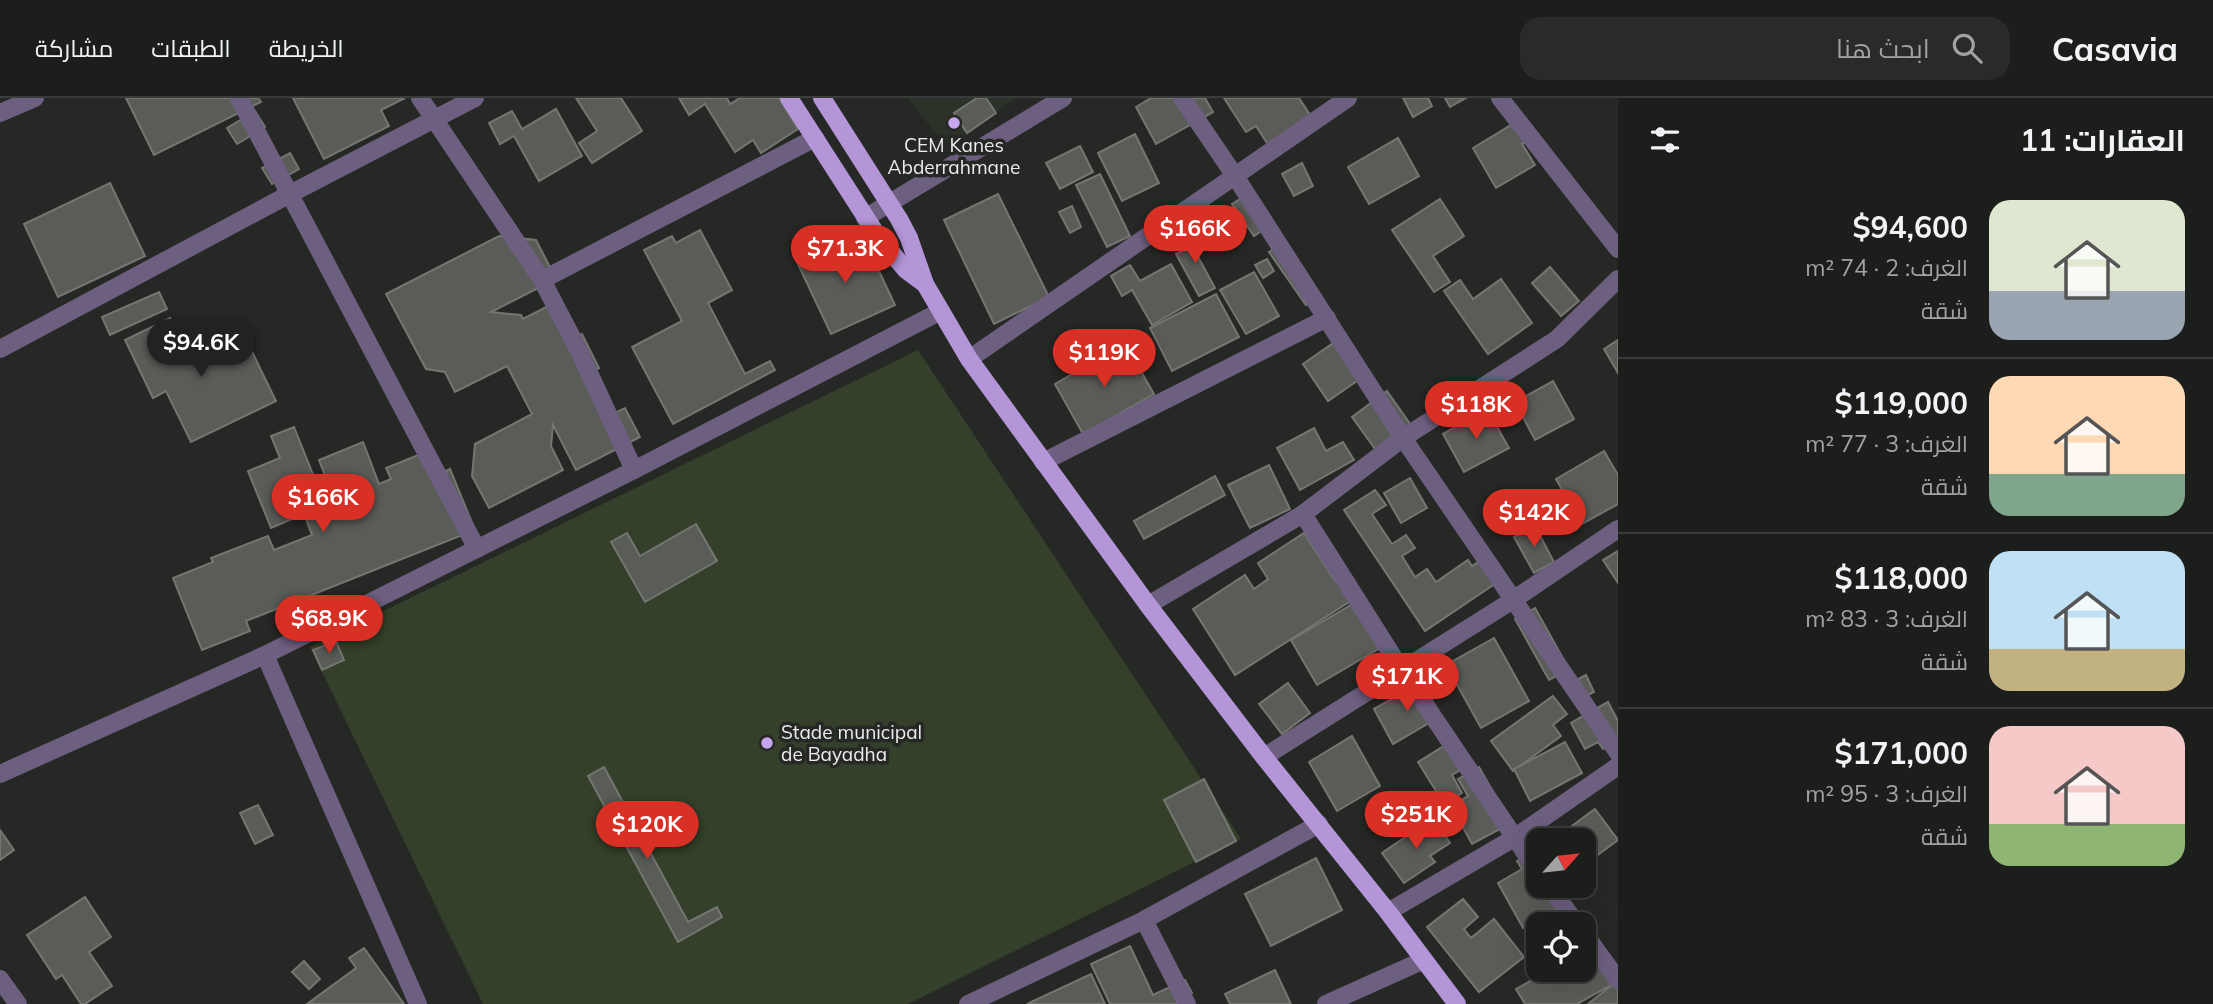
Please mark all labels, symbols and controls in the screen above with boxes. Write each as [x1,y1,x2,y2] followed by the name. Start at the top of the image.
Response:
[1520,17,2010,80] search box
[2052,28,2178,69] text: Casavia
[1948,29,1986,67] icon: search
[1836,32,1930,65] text: ابحث هنا
[35,33,113,63] text: مشاركة
[151,33,231,63] text: الطبقات
[269,33,344,63] text: الخريطة
[946,115,962,131] marker: CEM Kanes Abderrahmane
[1646,121,1684,159] icon: filters
[2020,121,2185,159] text: العقارات: 11
[888,133,1020,179] place label: CEM Kanes Abderrahmane
[1146,206,1244,265] pin: $166K
[1853,208,1968,246] text: $94,600
[1160,213,1230,242] text: $166K
[788,226,902,285] pin: $71.3K
[2045,228,2129,312] icon: home
[807,233,883,262] text: $71.3K
[1805,253,1968,282] text: الغرف: 2 · 74 m²
[1921,296,1968,325] text: شقة
[144,320,258,379] pin: $94.6K
[163,327,239,356] text: $94.6K
[1055,330,1153,389] pin: $119K
[1069,337,1139,366] text: $119K
[1427,382,1525,441] pin: $118K
[1835,384,1968,422] text: $119,000
[1441,389,1511,418] text: $118K
[2045,404,2129,488] icon: home
[1805,429,1968,458] text: الغرف: 3 · 77 m²
[1921,472,1968,501] text: شقة
[274,474,372,534] pin: $166K
[288,482,358,511] text: $166K
[1485,490,1583,549] pin: $142K
[1499,497,1569,526] text: $142K
[1835,559,1968,597] text: $118,000
[2045,579,2129,663] icon: home
[272,596,386,655] pin: $68.9K
[291,603,367,632] text: $68.9K
[1805,604,1968,633] text: الغرف: 3 · 83 m²
[1921,647,1968,676] text: شقة
[1358,654,1456,713] pin: $171K
[1372,661,1442,690] text: $171K
[781,720,922,766] place label: Stade municipal de Bayadha
[1835,734,1968,772] text: $171,000
[759,735,775,751] marker: Stade municipal de Bayadha
[2045,754,2129,838] icon: home
[1805,779,1968,808] text: الغرف: 3 · 95 m²
[1367,792,1465,851] pin: $251K
[1381,799,1451,828] text: $251K
[598,802,696,861] pin: $120K
[612,809,682,838] text: $120K
[1921,822,1968,851] text: شقة
[1526,828,1596,898] north arrow
[1526,828,1596,982] map controls
[1526,912,1596,982] button: locate

